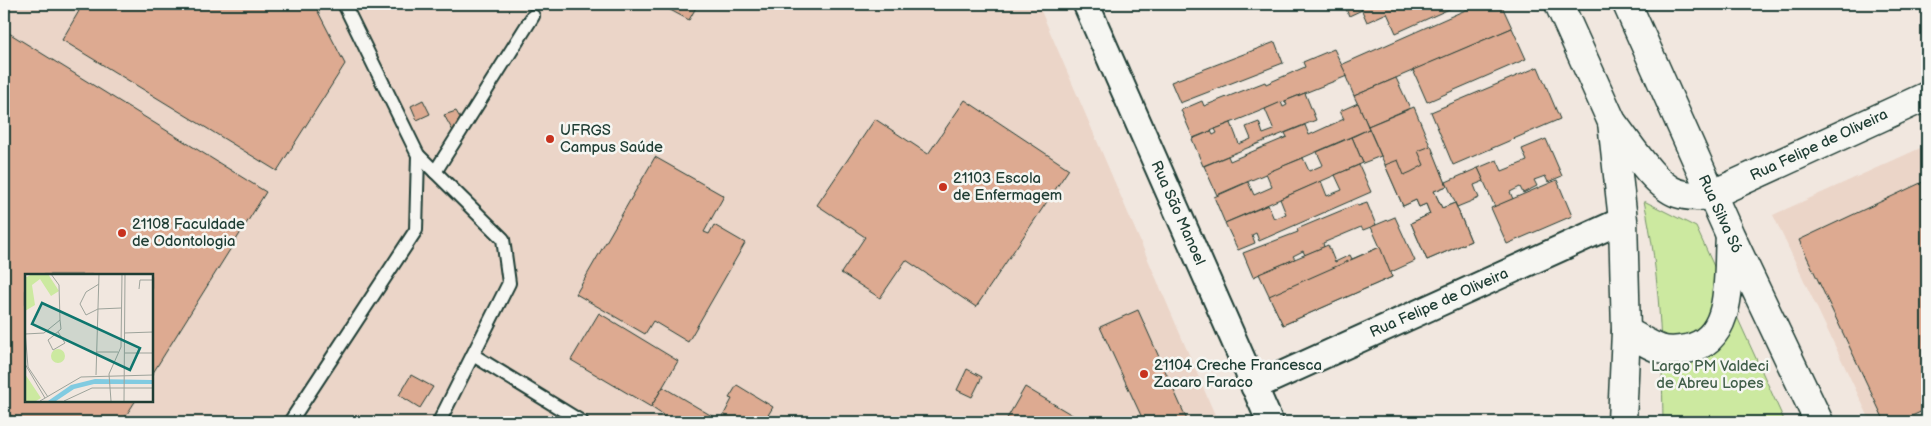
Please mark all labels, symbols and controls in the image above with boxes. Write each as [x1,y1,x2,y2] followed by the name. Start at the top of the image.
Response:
[1747,105,1891,185] street label: Rua Felipe de Oliveira
[560,121,663,157] place label: UFRGS Campus Saúde
[544,133,556,145] marker: UFRGS Campus Saúde
[1147,158,1209,268] street label: Rua São Manoel
[953,169,1062,205] place label: 21103 Escola de Enfermagem
[1694,172,1746,256] street label: Rua Silva Só
[937,181,949,193] marker: 21103 Escola de Enfermagem
[132,215,245,251] place label: 21108 Faculdade de Odontologia
[116,227,128,239] marker: 21108 Faculdade de Odontologia
[1367,264,1511,342] street label: Rua Felipe de Oliveira
[25,274,152,401] inset map
[1153,356,1322,392] place label: 21104 Creche Francesca Zacaro Faraco
[1651,357,1769,393] park label: Largo PM Valdeci de Abreu Lopes
[1138,368,1150,380] marker: 21104 Creche Francesca Zacaro Faraco

